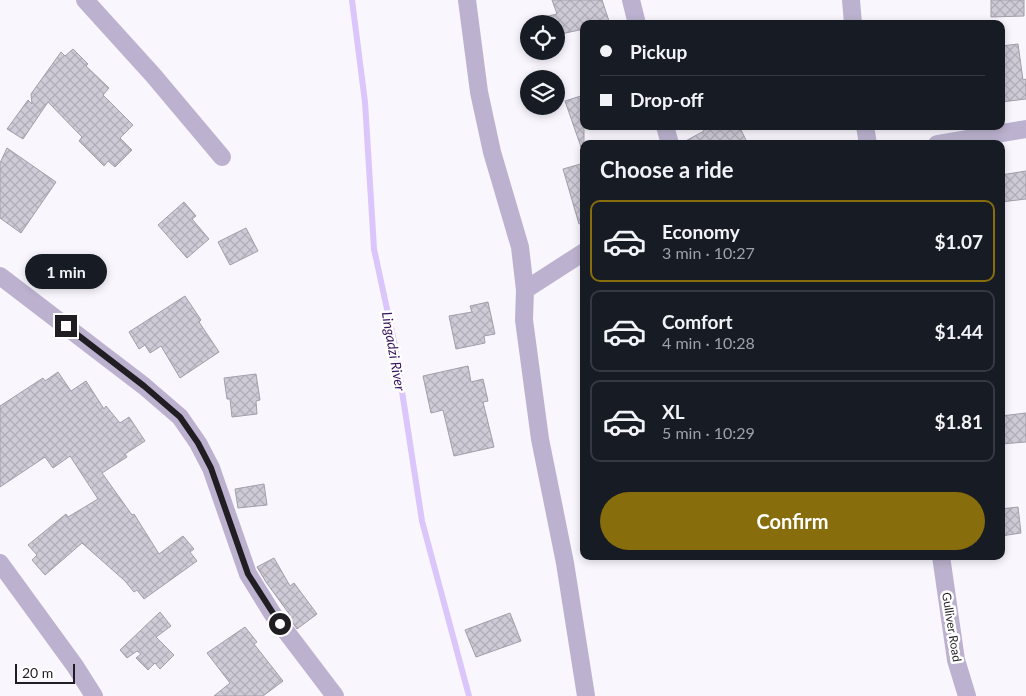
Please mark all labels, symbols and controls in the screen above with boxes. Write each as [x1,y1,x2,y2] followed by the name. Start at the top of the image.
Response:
[520,15,565,115] map controls
[520,15,565,60] button: locate
[630,40,687,63] text: Pickup
[520,70,565,115] button: layers
[630,88,704,111] text: Drop-off
[600,156,734,183] text: Choose a ride
[602,219,647,264] icon: car
[662,220,740,243] text: Economy
[934,230,983,253] text: $1.07
[662,243,755,262] text: 3 min · 10:27
[25,254,107,288] callout: 1 min
[46,262,86,281] text: 1 min
[602,309,647,354] icon: car
[379,310,409,392] water label: Lingadzi River
[662,310,733,333] text: Comfort
[55,315,77,337] route end
[934,320,983,343] text: $1.44
[662,333,755,352] text: 4 min · 10:28
[602,399,647,444] icon: car
[662,400,685,423] text: XL
[934,410,983,433] text: $1.81
[662,423,755,442] text: 5 min · 10:29
[600,492,985,550] button: Confirm
[939,591,965,663] street label: Gulliver Road
[269,613,291,635] route start
[15,661,75,684] scale bar
[22,664,53,681] text: 20 m

